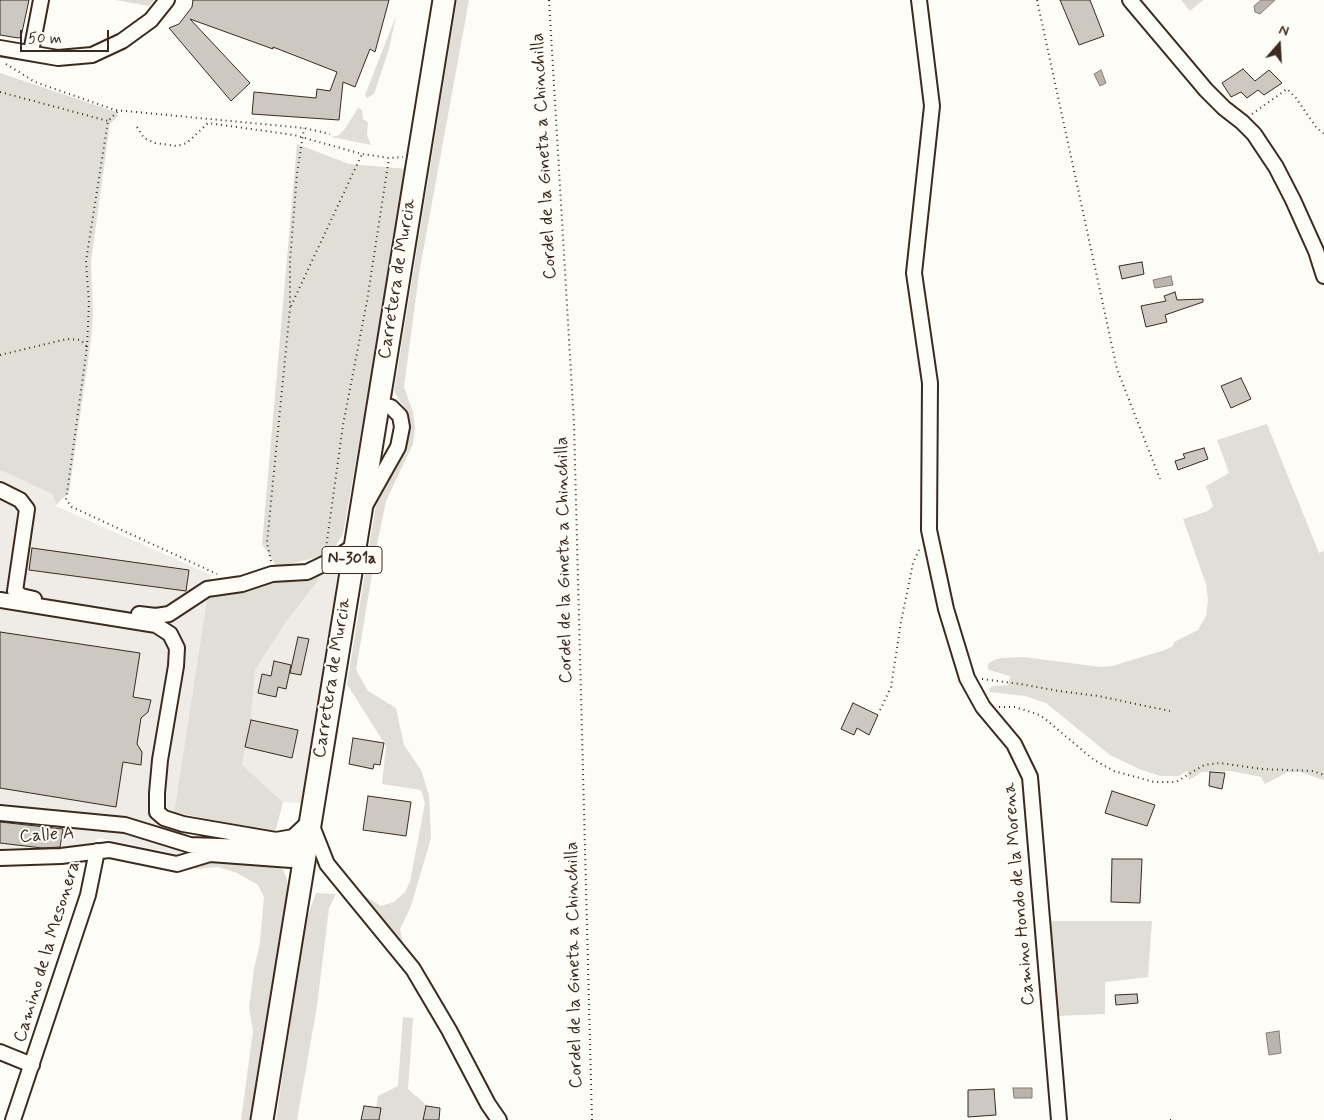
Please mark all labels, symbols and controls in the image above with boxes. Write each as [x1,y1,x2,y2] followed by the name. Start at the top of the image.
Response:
[22,20,111,52] scale bar
[1254,20,1304,70] north arrow
[1277,21,1291,41] text: N
[28,29,62,49] text: 50 m
[528,32,562,280] street label: Cordel de la Gineta a Chinchilla
[375,197,421,361] street label: Carretera de Murcia
[552,436,578,684] street label: Cordel de la Gineta a Chinchilla
[322,546,382,574] road number: N-301a
[310,596,356,760] street label: Carretera de Murcia
[999,782,1041,1006] street label: Camino Hondo de la Morena
[19,823,75,849] street label: Calle A
[562,841,588,1089] street label: Cordel de la Gineta a Chinchilla
[10,859,86,1045] street label: Camino de la Mesonera

